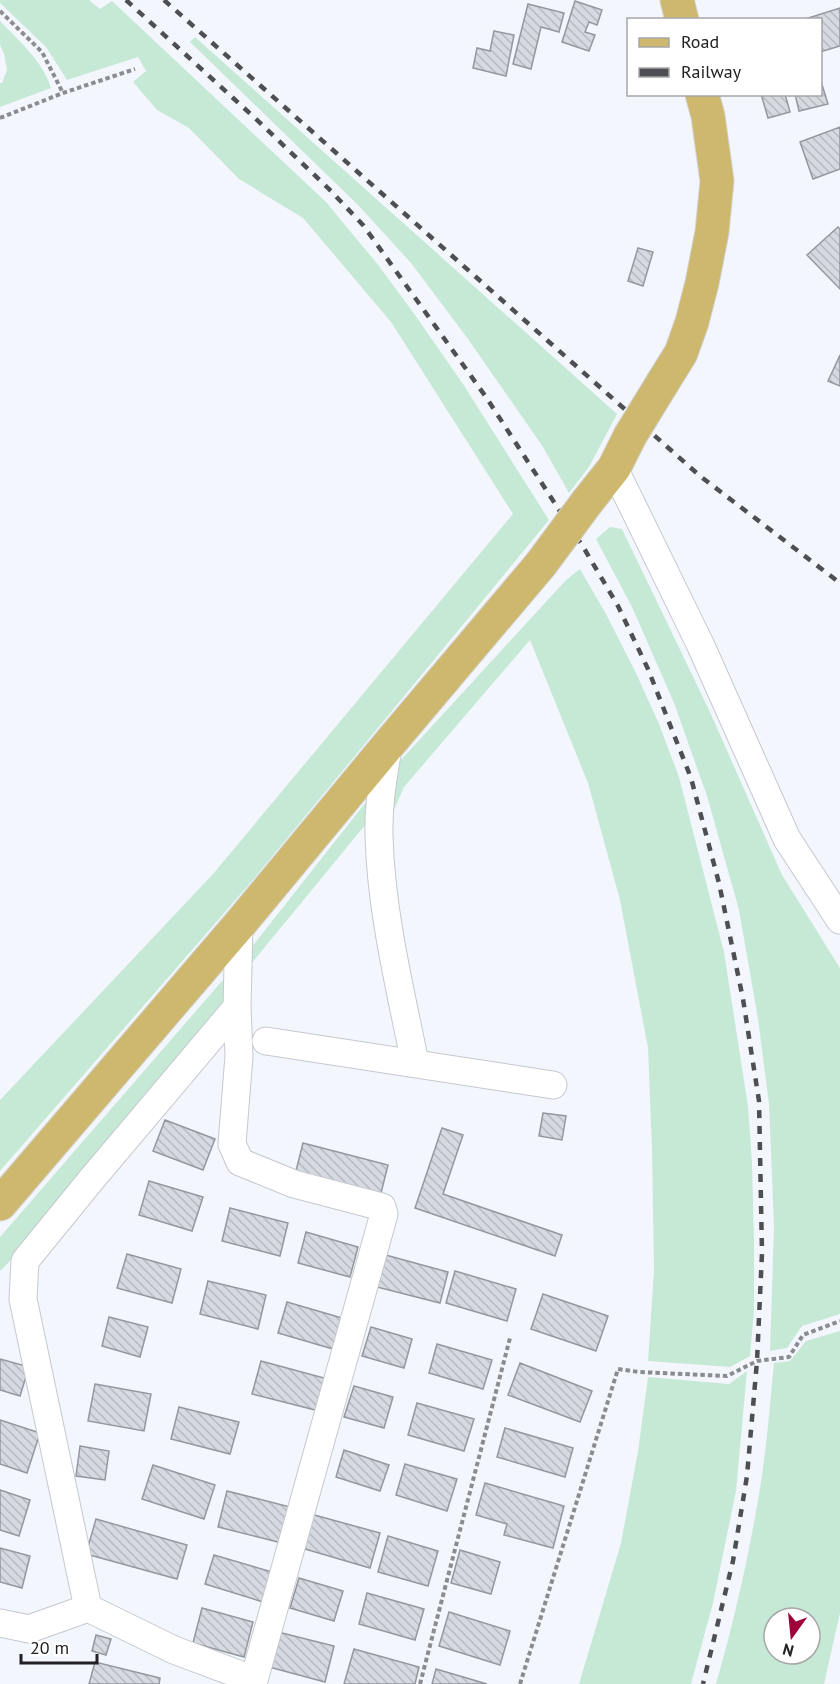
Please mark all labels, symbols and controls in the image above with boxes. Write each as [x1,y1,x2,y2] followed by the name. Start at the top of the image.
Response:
[627,18,822,96] legend
[681,30,719,53] text: Road
[681,60,742,83] text: Railway
[762,1606,822,1666] north arrow
[21,1627,98,1665] scale bar
[30,1636,69,1659] text: 20 m
[780,1639,796,1662] text: N

